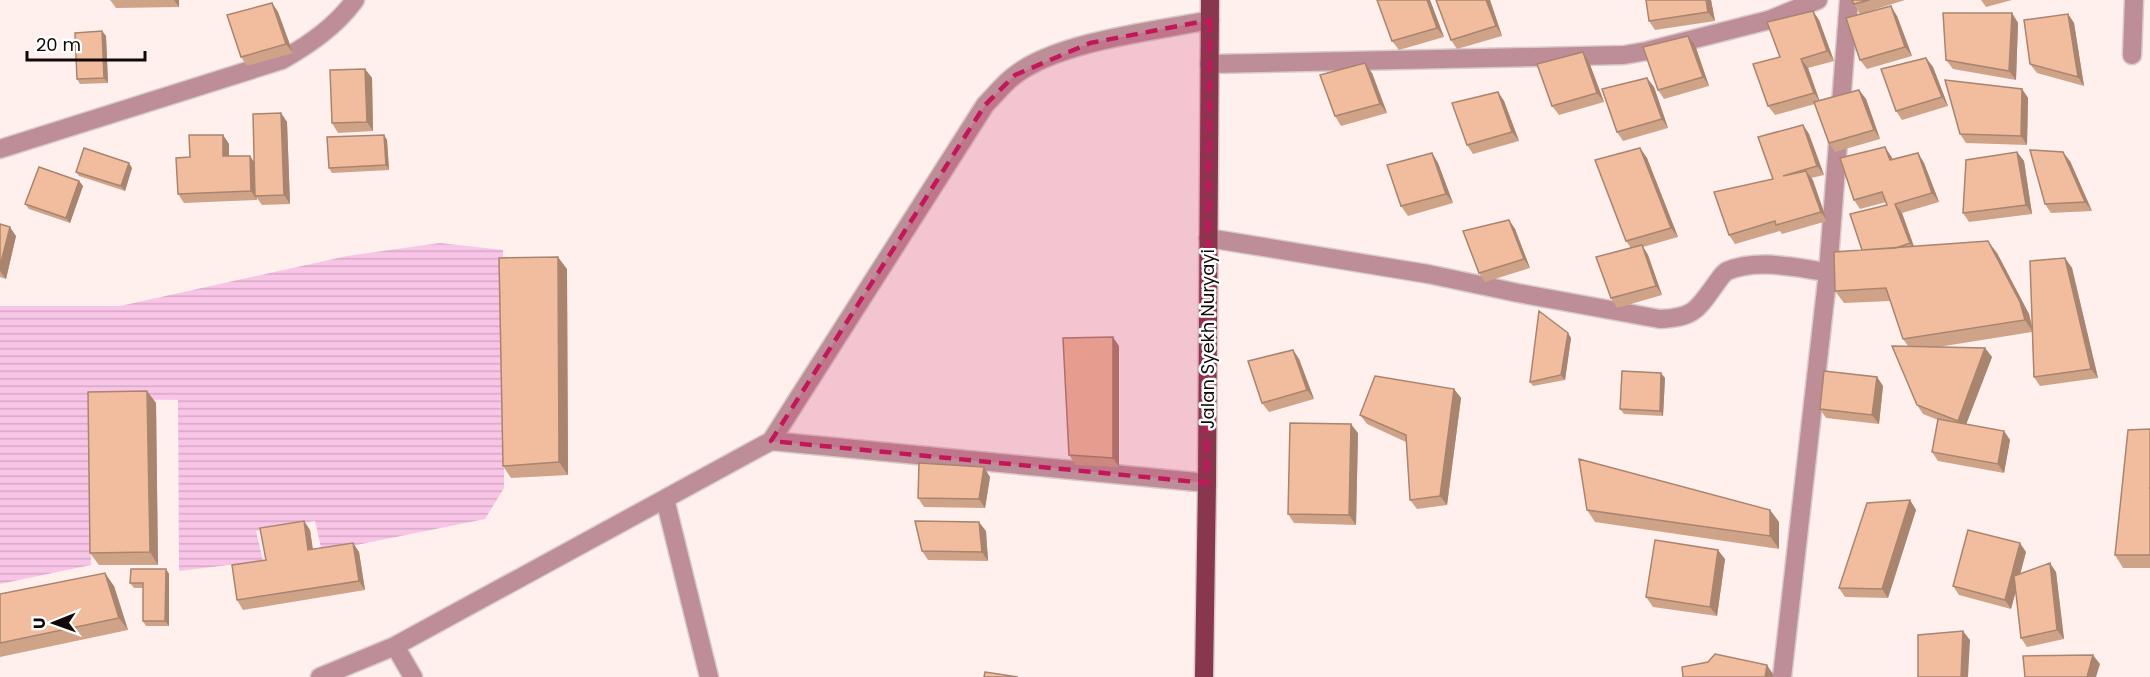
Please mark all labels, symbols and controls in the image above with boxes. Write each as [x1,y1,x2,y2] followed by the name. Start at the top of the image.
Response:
[27,24,146,62] scale bar
[36,32,81,57] text: 20 m
[1195,249,1220,429] street label: Jalan Syekh Nuryayi
[24,593,84,653] north arrow
[28,617,51,629] text: U

